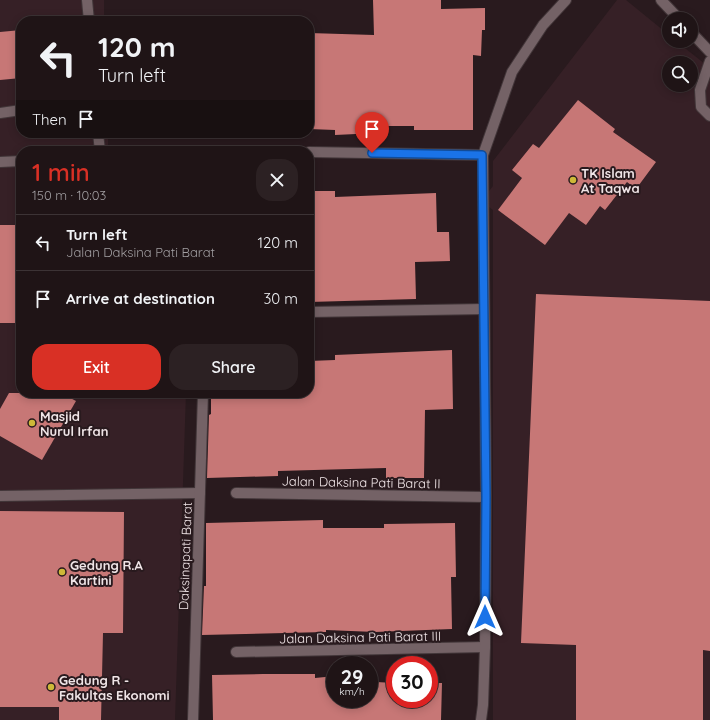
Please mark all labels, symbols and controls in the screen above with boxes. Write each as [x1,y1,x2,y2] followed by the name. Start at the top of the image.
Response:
[662,12,698,92] map controls
[662,12,698,48] button: sound
[98,29,176,64] text: 120 m
[32,32,84,84] icon: left
[662,56,698,92] button: search
[98,64,166,87] text: Turn left
[75,108,97,130] icon: arrive
[32,110,67,129] text: Then
[355,112,389,153] pin
[361,118,383,140] icon: arrive
[32,157,90,187] text: 1 min
[256,159,298,201] button: close
[581,165,640,196] place label: TK Islam At Taqwa
[568,175,578,185] marker: TK Islam At Taqwa
[32,187,106,203] text: 150 m · 10:03
[66,225,128,244] text: Turn left
[32,232,54,254] icon: left
[257,233,298,252] text: 120 m
[66,244,215,260] text: Jalan Daksina Pati Barat
[32,288,54,310] icon: arrive
[66,289,215,308] text: Arrive at destination
[263,289,298,308] text: 30 m
[32,344,161,390] button: Exit
[169,344,298,390] button: Share
[40,408,108,439] place label: Masjid Nurul Irfan
[27,418,37,428] marker: Masjid Nurul Irfan
[281,473,441,491] street label: Jalan Daksina Pati Barat II
[175,502,195,610] street label: Daksinapati Barat
[70,557,144,588] place label: Gedung R.A Kartini
[57,567,67,577] marker: Gedung R.A Kartini
[464,596,506,638] position arrow
[279,628,441,646] street label: Jalan Daksina Pati Barat III
[386,656,438,708] speed limit sign: 30
[341,664,363,689] text: 29
[59,672,170,703] place label: Gedung R - Fakultas Ekonomi
[46,682,56,692] marker: Gedung R - Fakultas Ekonomi
[339,685,365,698] text: km/h

